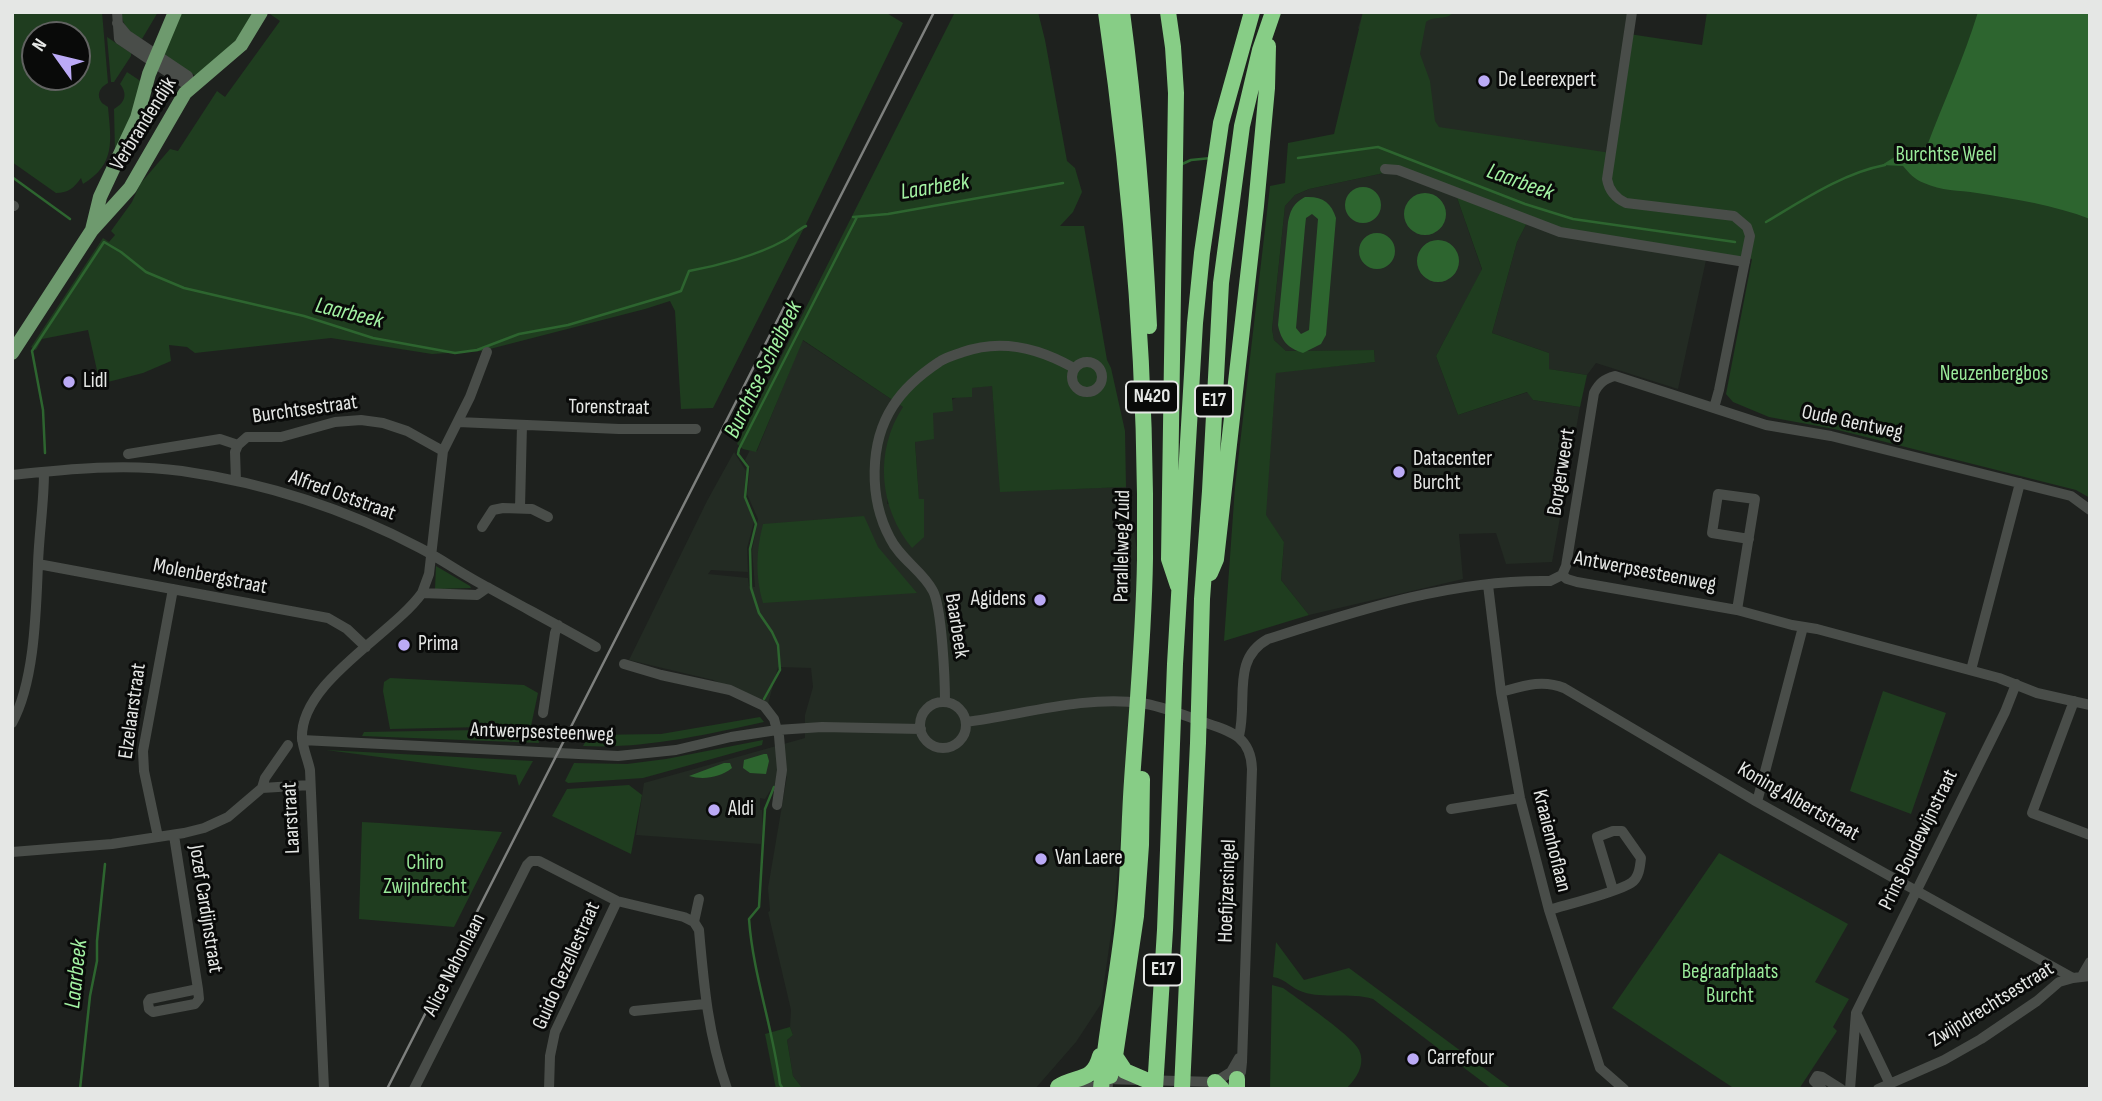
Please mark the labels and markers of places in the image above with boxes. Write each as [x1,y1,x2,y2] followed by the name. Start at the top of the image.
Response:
[1498,68,1596,94] place label: De Leerexpert
[1476,73,1492,89] marker: De Leerexpert
[83,369,107,395] place label: Lidl
[61,374,77,390] marker: Lidl
[1413,447,1492,497] place label: Datacenter Burcht
[1391,464,1407,480] marker: Datacenter Burcht
[971,587,1026,613] place label: Agidens
[1032,592,1048,608] marker: Agidens
[418,632,458,658] place label: Prima
[396,637,412,653] marker: Prima
[728,797,754,823] place label: Aldi
[706,802,722,818] marker: Aldi
[1055,846,1123,872] place label: Van Laere
[1033,851,1049,867] marker: Van Laere
[1427,1046,1494,1072] place label: Carrefour
[1405,1051,1421,1067] marker: Carrefour

